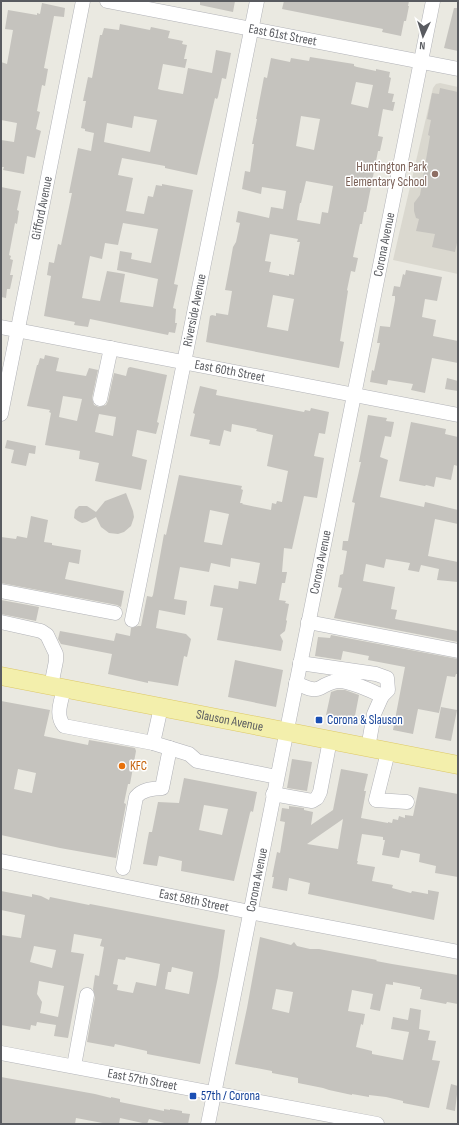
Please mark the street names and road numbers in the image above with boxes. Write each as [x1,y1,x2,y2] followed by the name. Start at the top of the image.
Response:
[247,21,318,50] street label: East 61st Street
[28,175,56,241] street label: Gifford Avenue
[370,211,398,278] street label: Corona Avenue
[179,272,210,348] street label: Riverside Avenue
[193,356,266,386] street label: East 60th Street
[306,529,335,596] street label: Corona Avenue
[195,706,265,735] street label: Slauson Avenue
[243,846,271,913] street label: Corona Avenue
[158,886,230,915] street label: East 58th Street
[106,1065,179,1094] street label: East 57th Street

